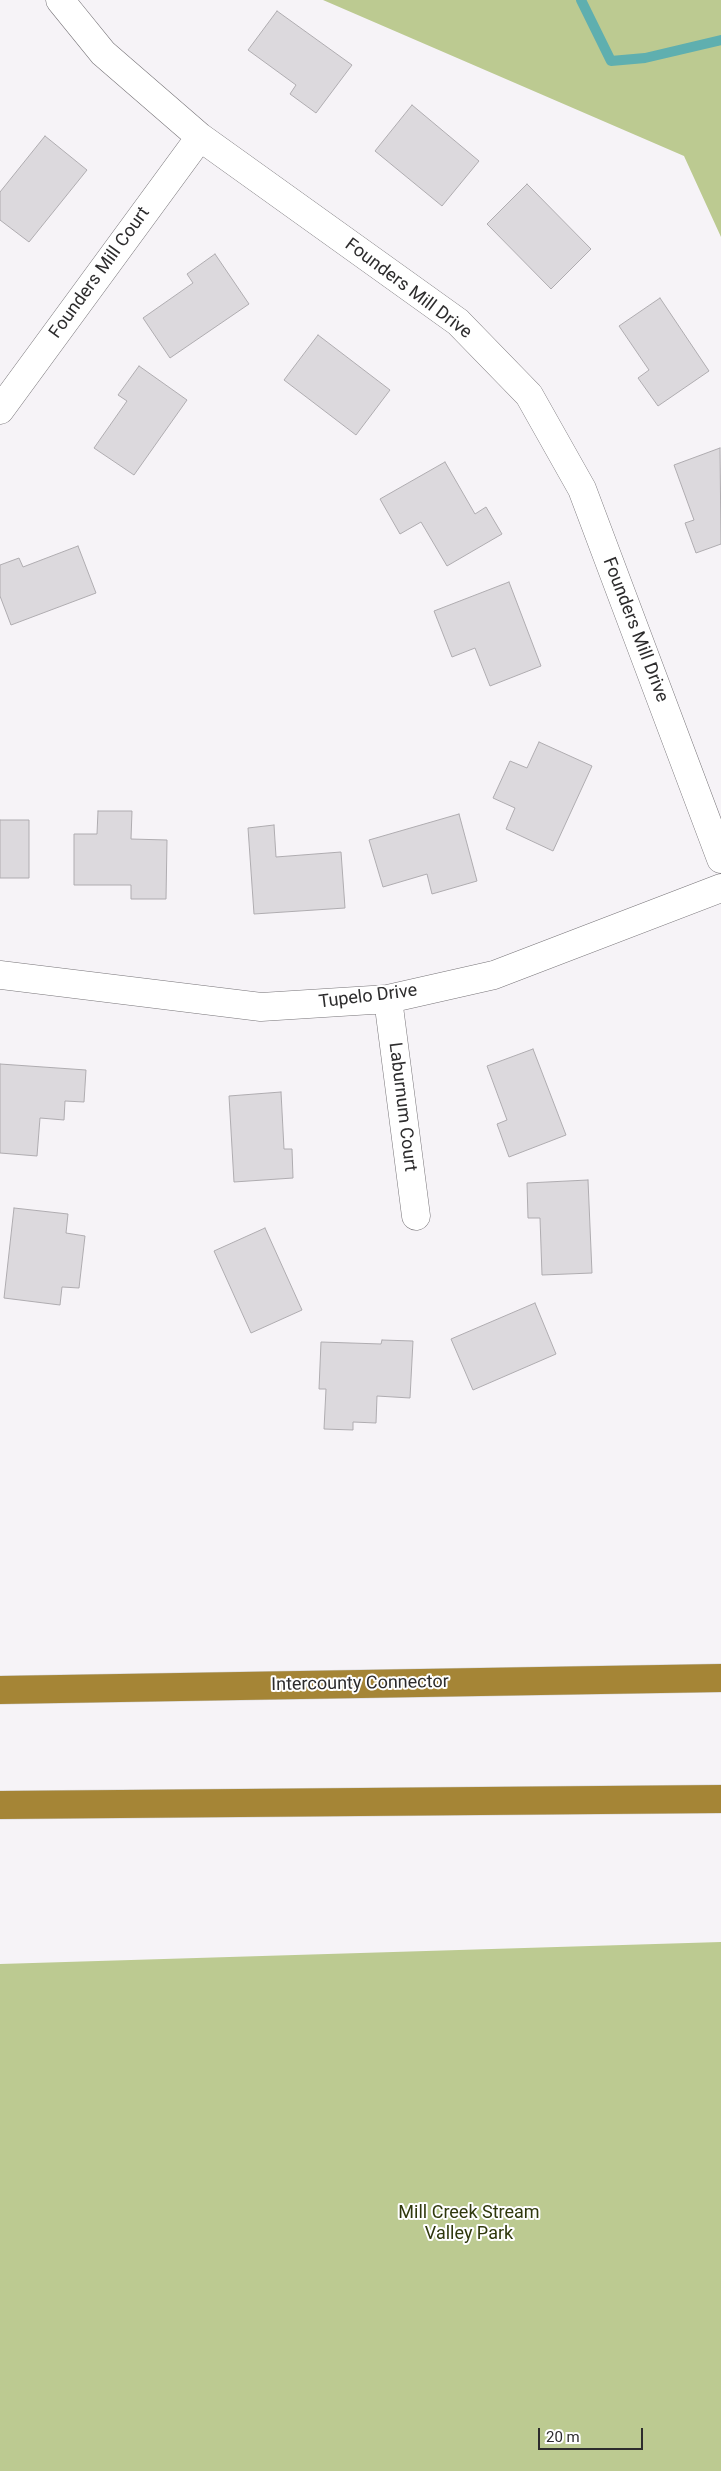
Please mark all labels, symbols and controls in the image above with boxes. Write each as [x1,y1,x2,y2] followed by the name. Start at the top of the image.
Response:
[45,203,155,343] street label: Founders Mill Court
[340,234,476,344] street label: Founders Mill Drive
[597,555,673,705] street label: Founders Mill Drive
[318,980,418,1014] street label: Tupelo Drive
[383,1041,421,1173] street label: Laburnum Court
[271,1672,449,1696] street label: Intercounty Connector
[398,2202,540,2244] park label: Mill Creek Stream Valley Park
[541,2418,646,2450] scale bar
[546,2428,580,2446] text: 20 m

